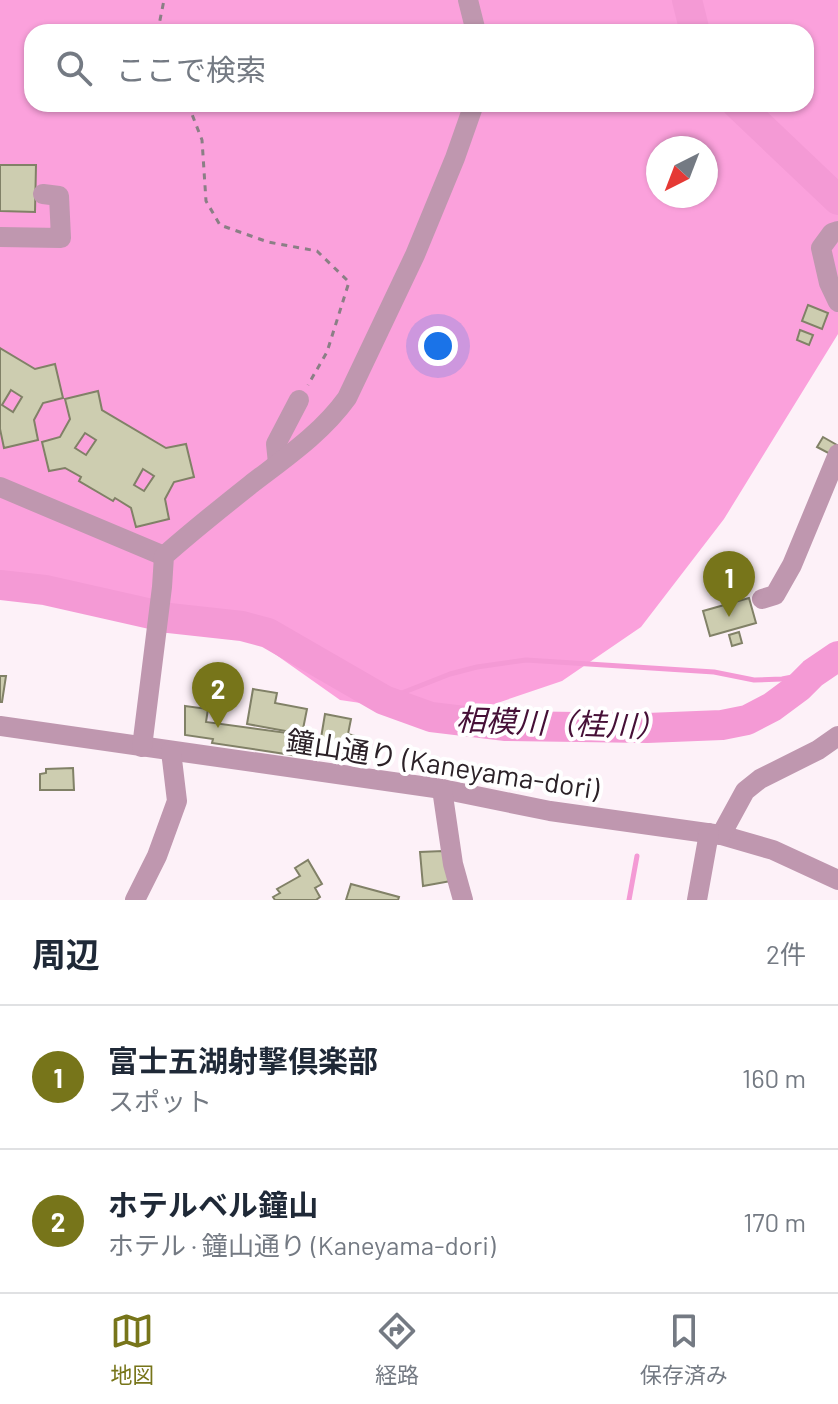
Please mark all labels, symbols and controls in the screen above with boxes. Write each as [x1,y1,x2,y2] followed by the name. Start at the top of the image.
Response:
[24,24,814,112] search box
[52,46,96,90] icon: search
[116,51,266,87] text: ここで検索
[646,136,718,208] north arrow
[418,326,458,366] your location
[703,551,755,617] pin: 1
[192,662,244,728] pin: 2
[455,700,667,744] water label: 相模川（桂川）
[284,722,603,806] street label: 鐘山通り (Kaneyama-dori)
[32,933,100,974] text: 周辺
[766,938,806,969] text: 2件
[108,1042,378,1078] text: 富士五湖射撃倶楽部
[53,1062,63,1093] text: 1
[742,1062,806,1093] text: 160 m
[108,1085,212,1116] text: スポット
[108,1186,318,1222] text: ホテルベル鐘山
[51,1206,65,1237] text: 2
[743,1206,806,1237] text: 170 m
[108,1229,496,1260] text: ホテル · 鐘山通り (Kaneyama-dori)
[110,1309,154,1389] tab: 地図
[375,1309,419,1389] tab: 経路
[640,1309,728,1389] tab: 保存済み

